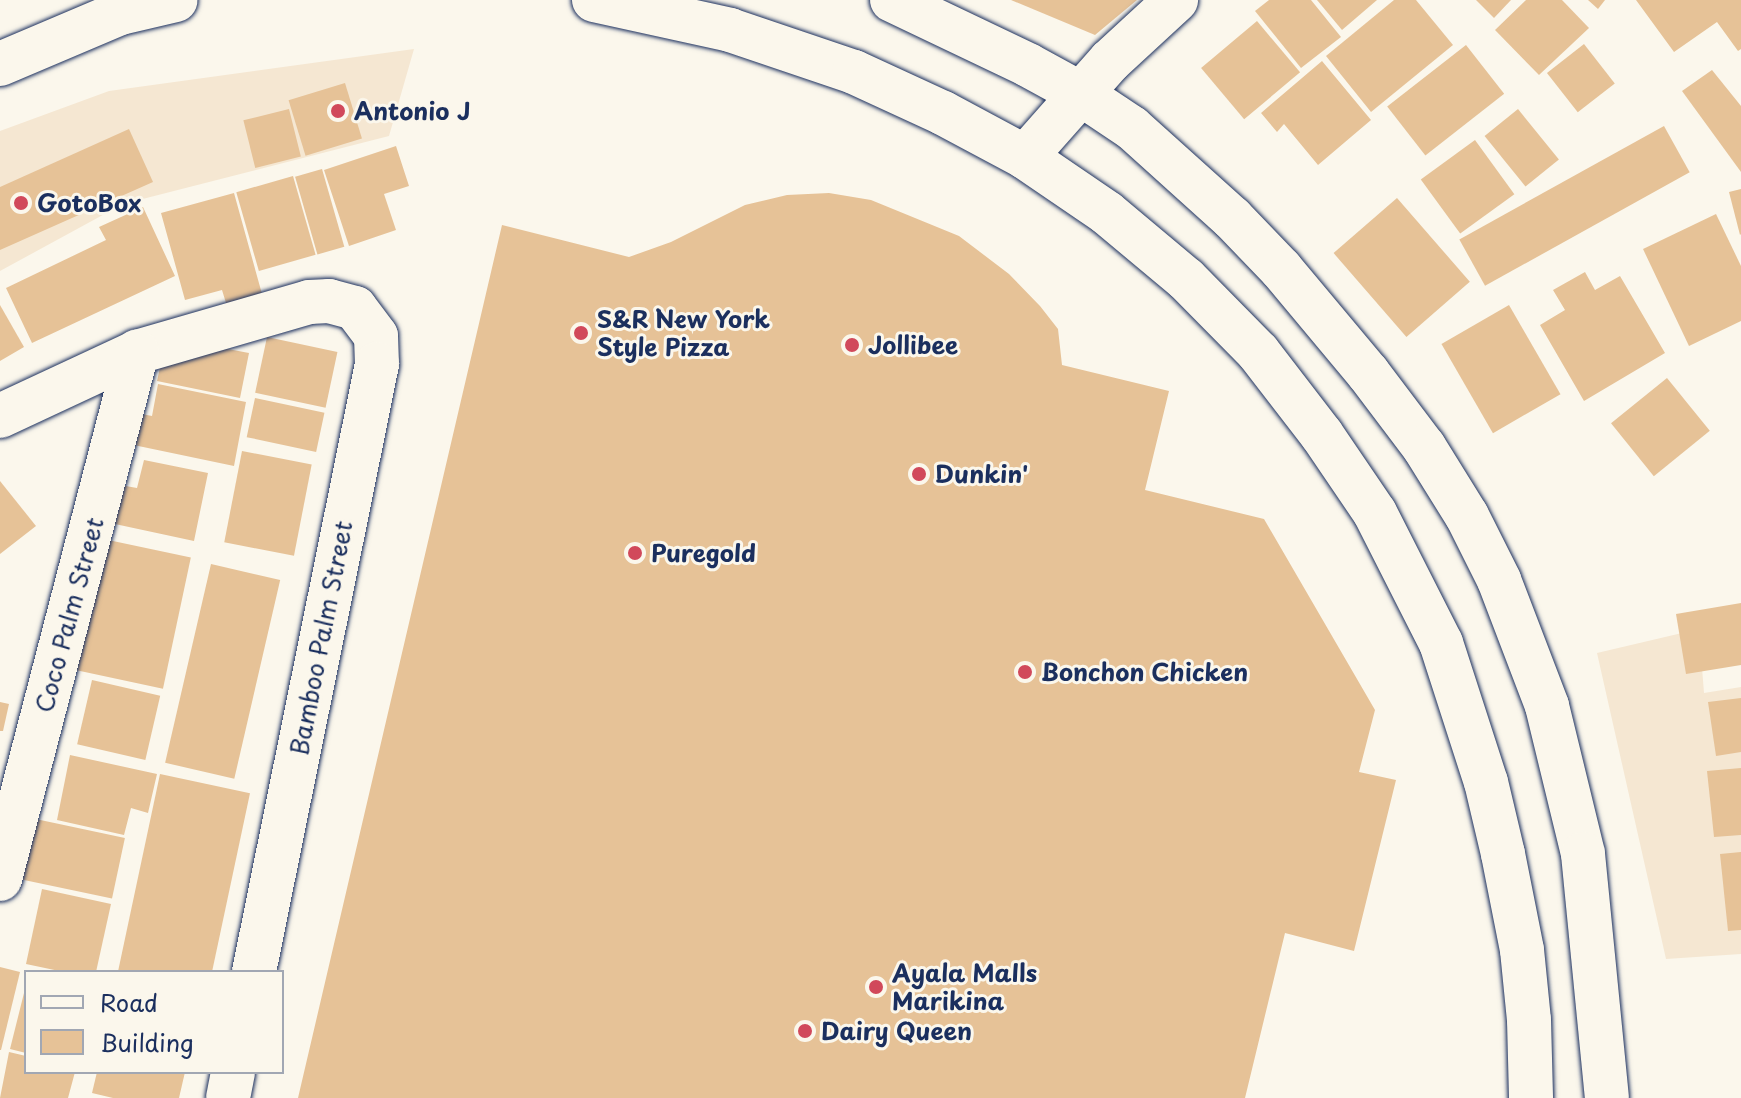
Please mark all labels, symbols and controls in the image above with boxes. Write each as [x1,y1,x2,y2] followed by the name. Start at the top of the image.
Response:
[354,97,472,125] place label: Antonio J
[329,102,347,120] marker: Antonio J
[37,189,141,217] place label: GotoBox
[12,194,30,212] marker: GotoBox
[597,305,772,361] place label: S&R New York Style Pizza
[572,324,590,342] marker: S&R New York Style Pizza
[868,331,958,359] place label: Jollibee
[843,336,861,354] marker: Jollibee
[935,460,1028,488] place label: Dunkin'
[910,465,928,483] marker: Dunkin'
[29,514,109,716] street label: Coco Palm Street
[284,518,358,758] street label: Bamboo Palm Street
[651,539,756,567] place label: Puregold
[626,544,644,562] marker: Puregold
[1041,658,1248,686] place label: Bonchon Chicken
[1016,663,1034,681] marker: Bonchon Chicken
[892,959,1038,1015] place label: Ayala Malls Marikina
[24,970,284,1074] legend
[867,978,885,996] marker: Ayala Malls Marikina
[100,984,158,1020] text: Road
[821,1017,973,1045] place label: Dairy Queen
[796,1022,814,1040] marker: Dairy Queen
[100,1024,194,1060] text: Building

